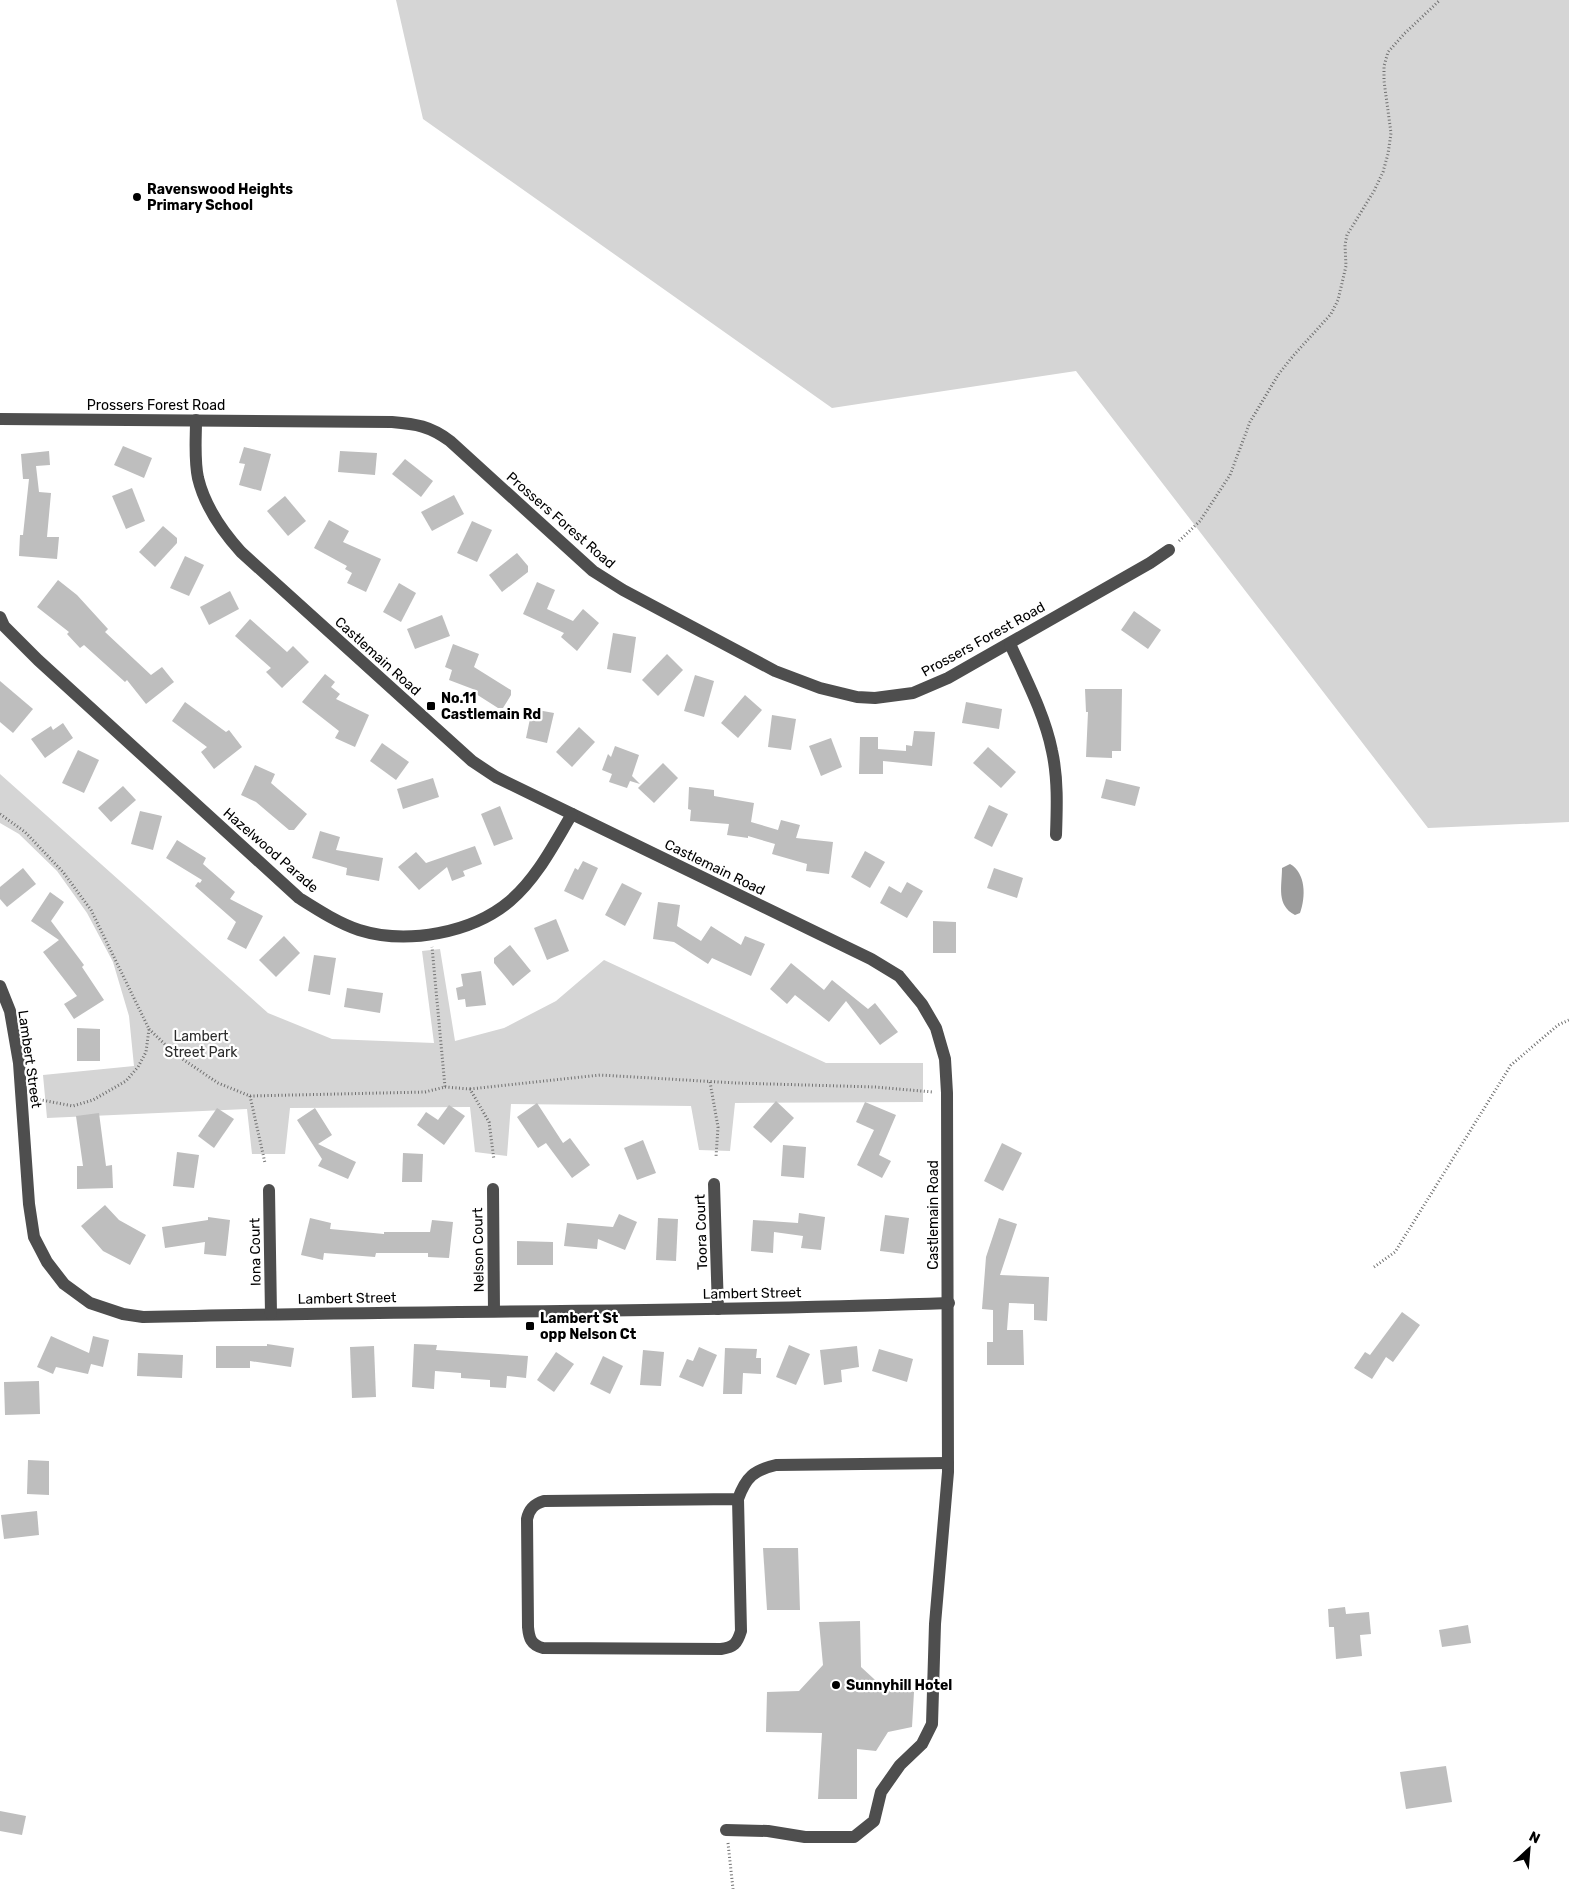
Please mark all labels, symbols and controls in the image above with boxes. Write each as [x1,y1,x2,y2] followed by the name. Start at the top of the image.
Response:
[147,181,293,214] place label: Ravenswood Heights Primary School
[131,191,143,203] marker: Ravenswood Heights Primary School
[87,397,225,414] street label: Prossers Forest Road
[503,469,619,572] street label: Prossers Forest Road
[919,598,1048,680] street label: Prossers Forest Road
[331,613,424,699] street label: Castlemain Road
[441,690,541,723] place label: No.11 Castlemain Rd
[425,700,437,712] marker: No.11 Castlemain Rd
[220,804,322,896] street label: Hazelwood Parade
[662,836,768,899] street label: Castlemain Road
[14,1009,45,1110] street label: Lambert Street
[164,1028,238,1061] park label: Lambert Street Park
[925,1160,942,1270] street label: Castlemain Road
[692,1193,711,1270] street label: Toora Court
[469,1207,488,1292] street label: Nelson Court
[246,1217,265,1286] street label: Iona Court
[702,1284,802,1303] street label: Lambert Street
[297,1289,397,1308] street label: Lambert Street
[540,1310,637,1343] place label: Lambert St opp Nelson Ct
[524,1320,536,1332] marker: Lambert St opp Nelson Ct
[846,1677,952,1694] place label: Sunnyhill Hotel
[830,1679,842,1691] marker: Sunnyhill Hotel
[1504,1824,1554,1874] north arrow
[1526,1828,1543,1848] text: N

